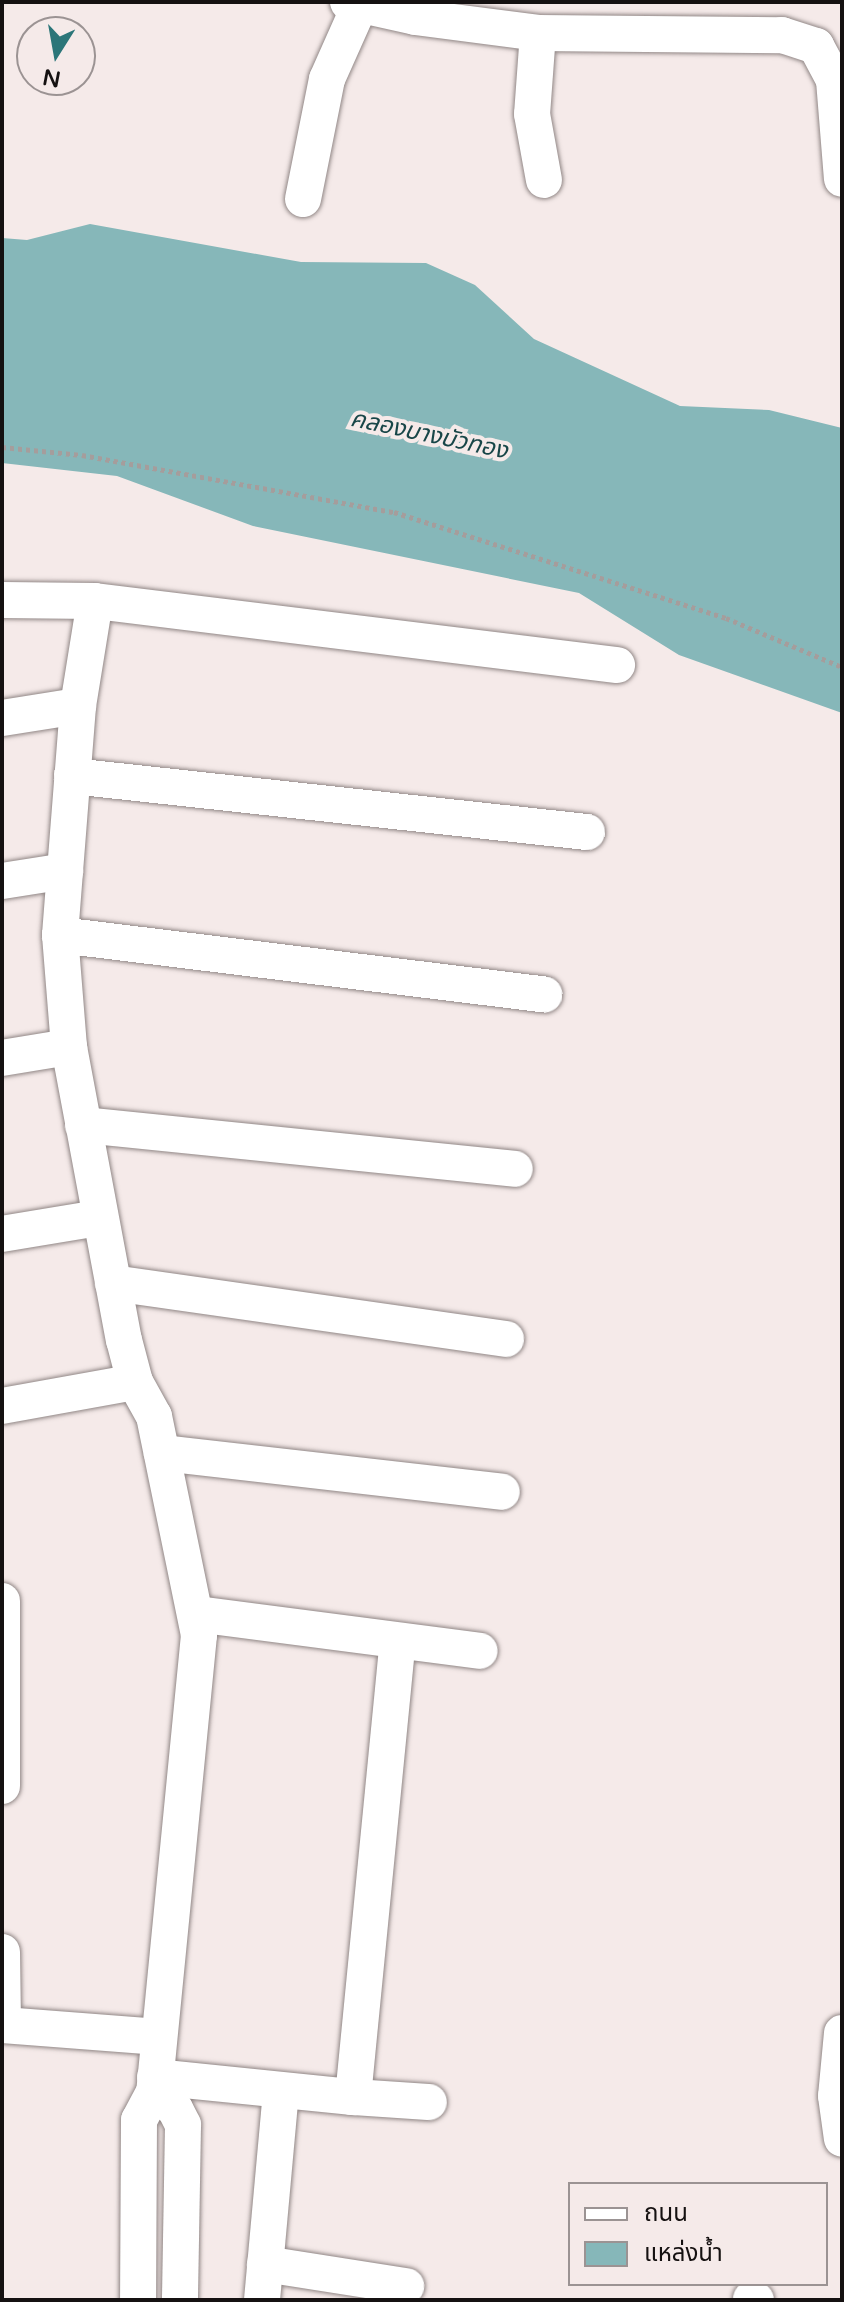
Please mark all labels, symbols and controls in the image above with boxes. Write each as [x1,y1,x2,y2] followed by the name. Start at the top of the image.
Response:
[16,16,96,96] north arrow
[41,63,63,92] text: N
[348,404,510,466] water label: คลองบางบัวทอง
[568,2182,828,2286] legend
[644,2199,688,2228] text: ถนน
[644,2239,723,2268] text: แหล่งน้ำ

